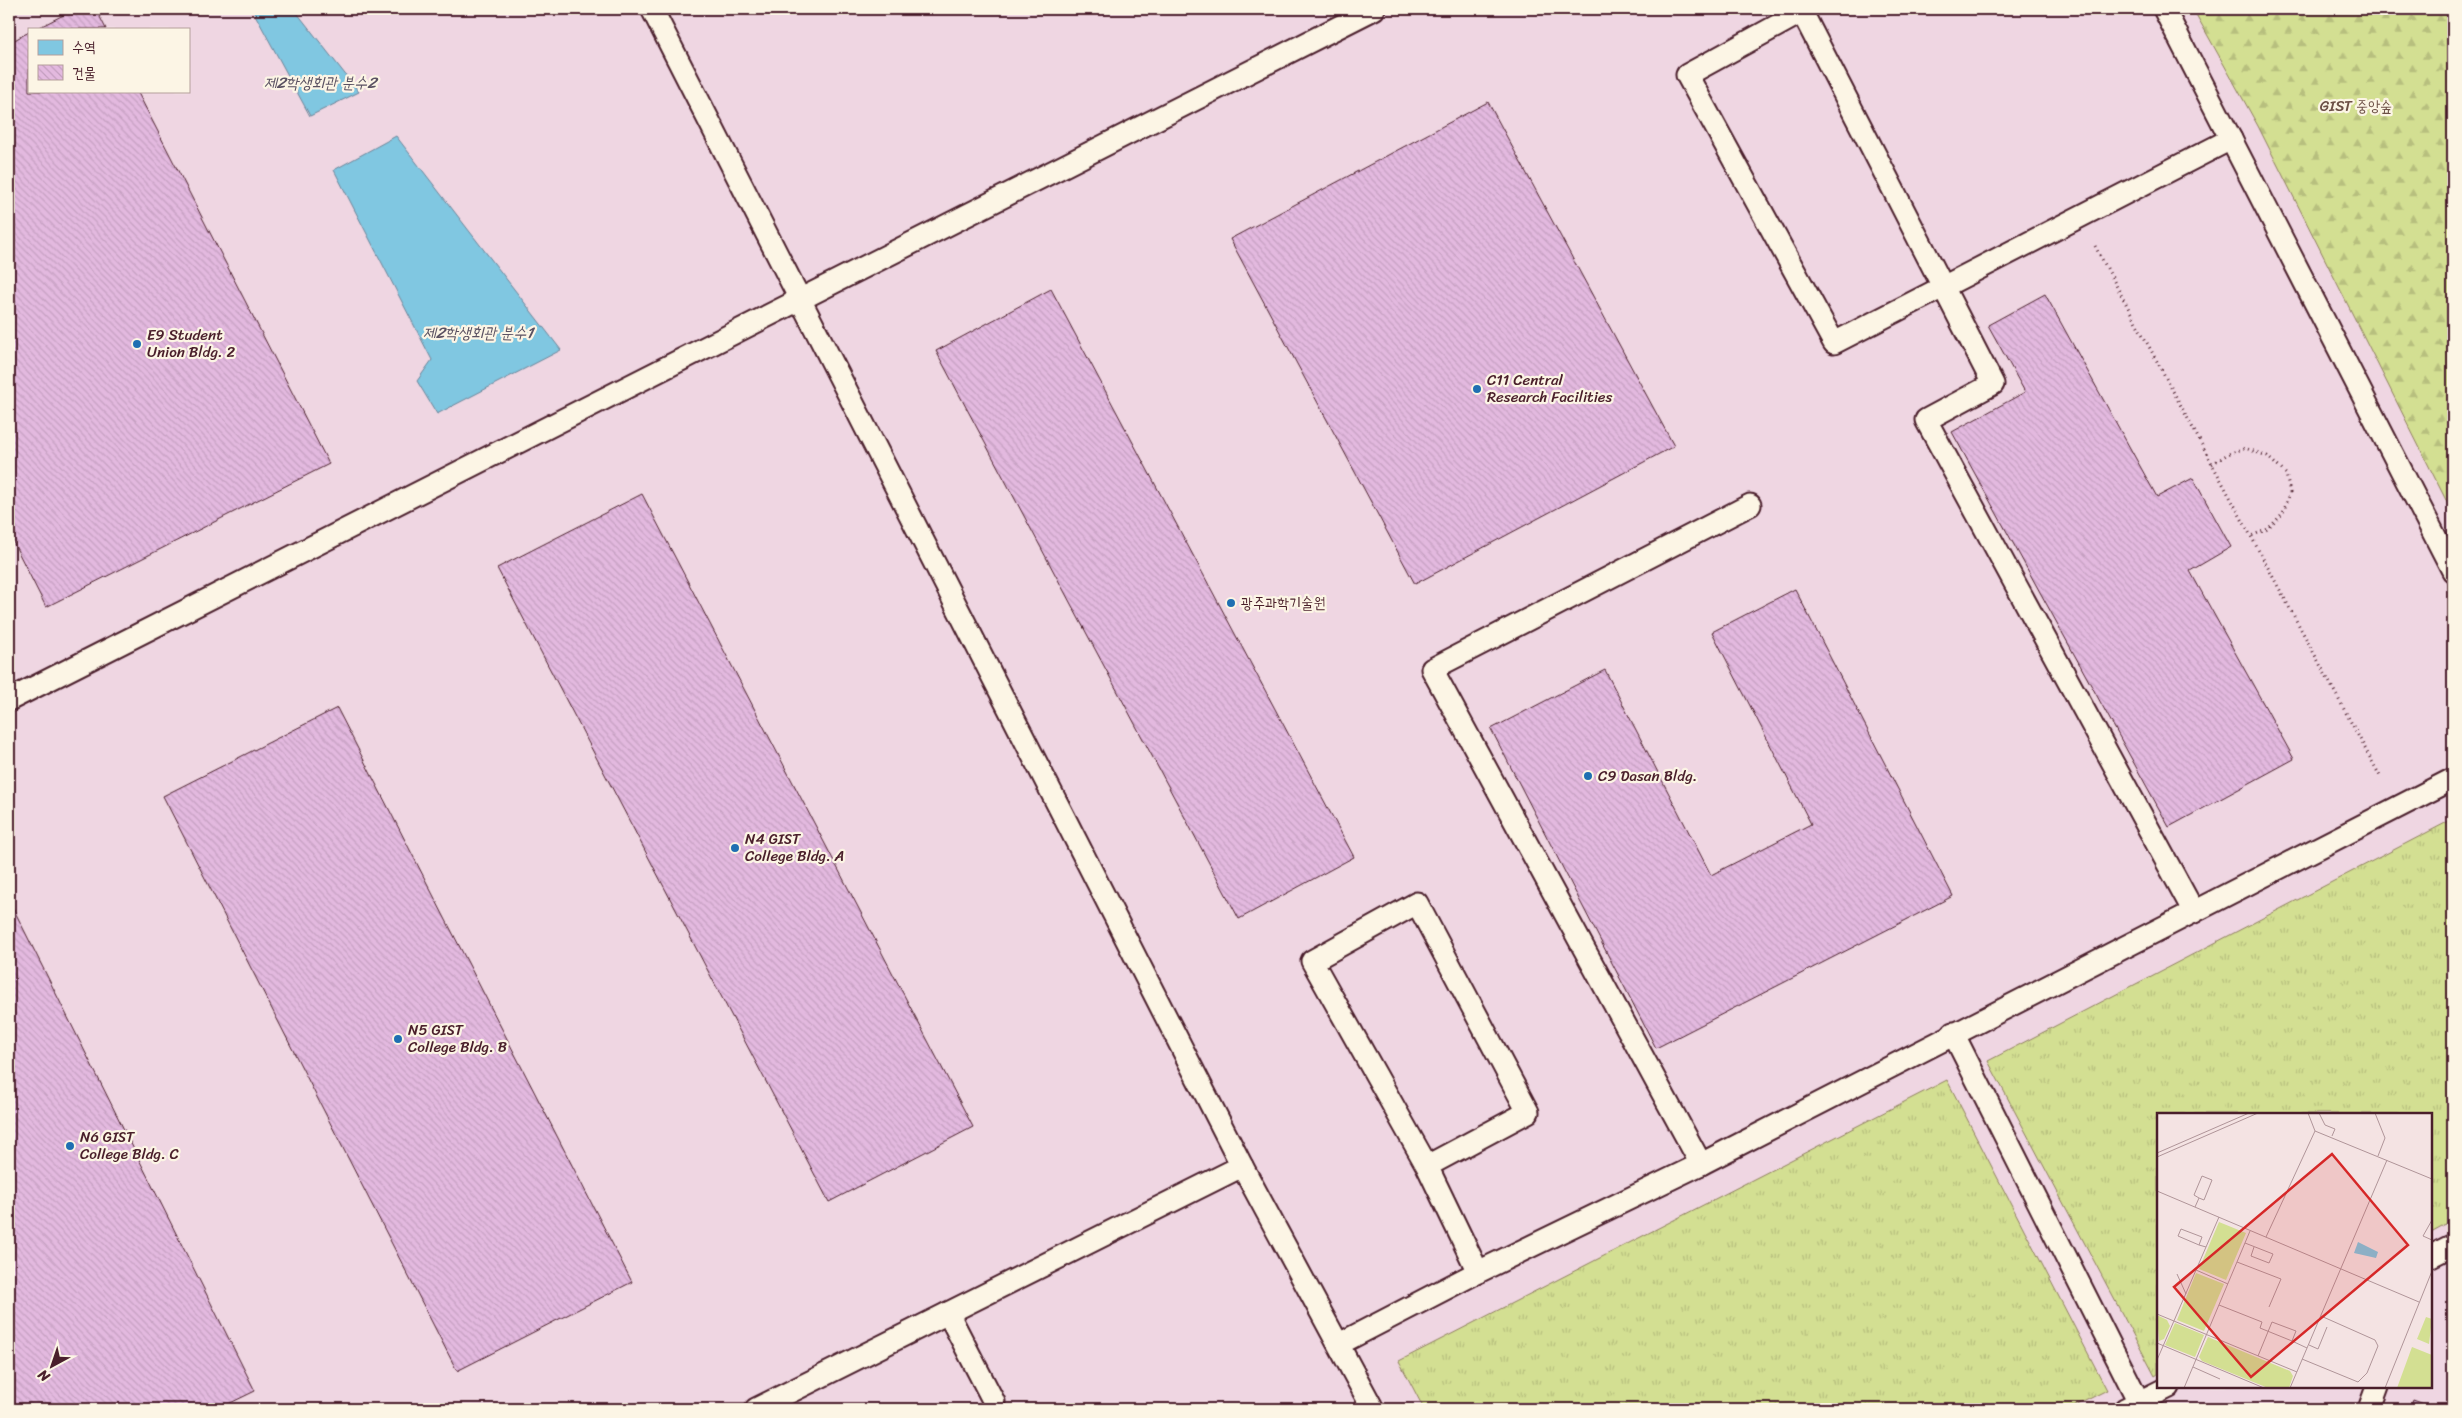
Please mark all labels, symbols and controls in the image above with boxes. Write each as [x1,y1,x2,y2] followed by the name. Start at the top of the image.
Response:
[28,28,190,92] legend
[72,34,96,60] text: 수역
[72,60,96,86] text: 건물
[264,68,379,97] water label: 제2학생회관 분수2
[2320,93,2392,119] park label: GIST 중앙숲
[423,318,535,347] water label: 제2학생회관 분수1
[147,322,235,365] place label: E9 Student Union Bldg. 2
[131,338,143,350] marker: E9 Student Union Bldg. 2
[1487,367,1613,410] place label: C11 Central Research Facilities
[1471,383,1483,395] marker: C11 Central Research Facilities
[1241,590,1326,616] place label: 광주과학기술원
[1225,597,1237,609] marker: 광주과학기술원
[1598,763,1697,789] place label: C9 Dasan Bldg.
[1582,770,1594,782] marker: C9 Dasan Bldg.
[745,826,844,869] place label: N4 GIST College Bldg. A
[729,842,741,854] marker: N4 GIST College Bldg. A
[408,1017,508,1060] place label: N5 GIST College Bldg. B
[392,1033,404,1045] marker: N5 GIST College Bldg. B
[2157,1113,2432,1388] inset map
[80,1124,180,1167] place label: N6 GIST College Bldg. C
[64,1140,76,1152] marker: N6 GIST College Bldg. C
[28,1340,78,1390] north arrow
[32,1363,56,1389] text: N

